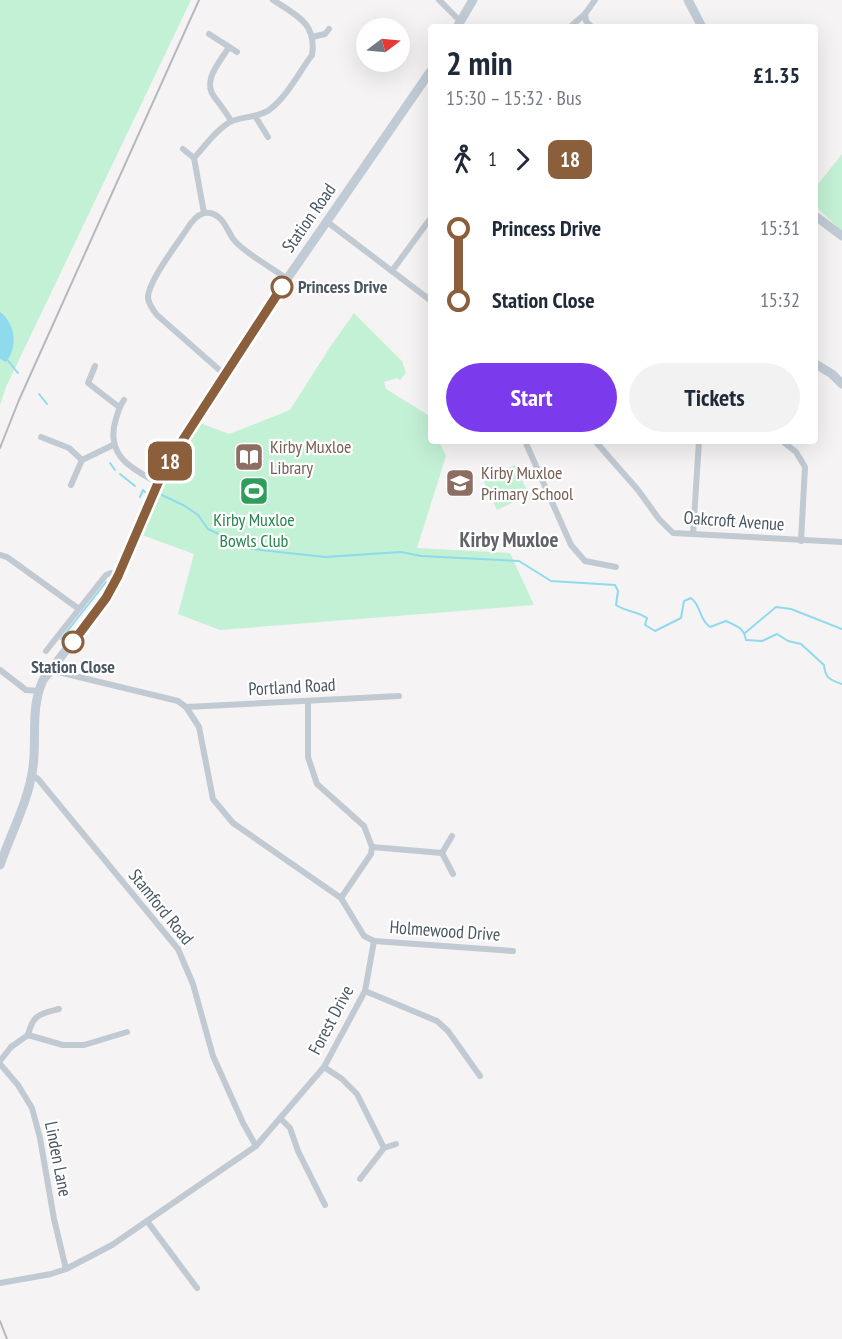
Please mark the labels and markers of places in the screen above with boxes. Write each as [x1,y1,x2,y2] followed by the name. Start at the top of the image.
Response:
[298,275,388,298] place label: Princess Drive
[271,276,293,298] marker: Princess Drive
[270,435,352,479] place label: Kirby Muxloe Library
[233,441,265,473] library icon: Kirby Muxloe Library
[481,461,574,505] place label: Kirby Muxloe Primary School
[444,467,476,499] school or university icon: Kirby Muxloe Primary School
[238,475,270,507] sports icon: Kirby Muxloe Bowls Club
[213,508,295,552] place label: Kirby Muxloe Bowls Club
[62,631,84,653] marker: Station Close
[31,655,115,678] place label: Station Close

